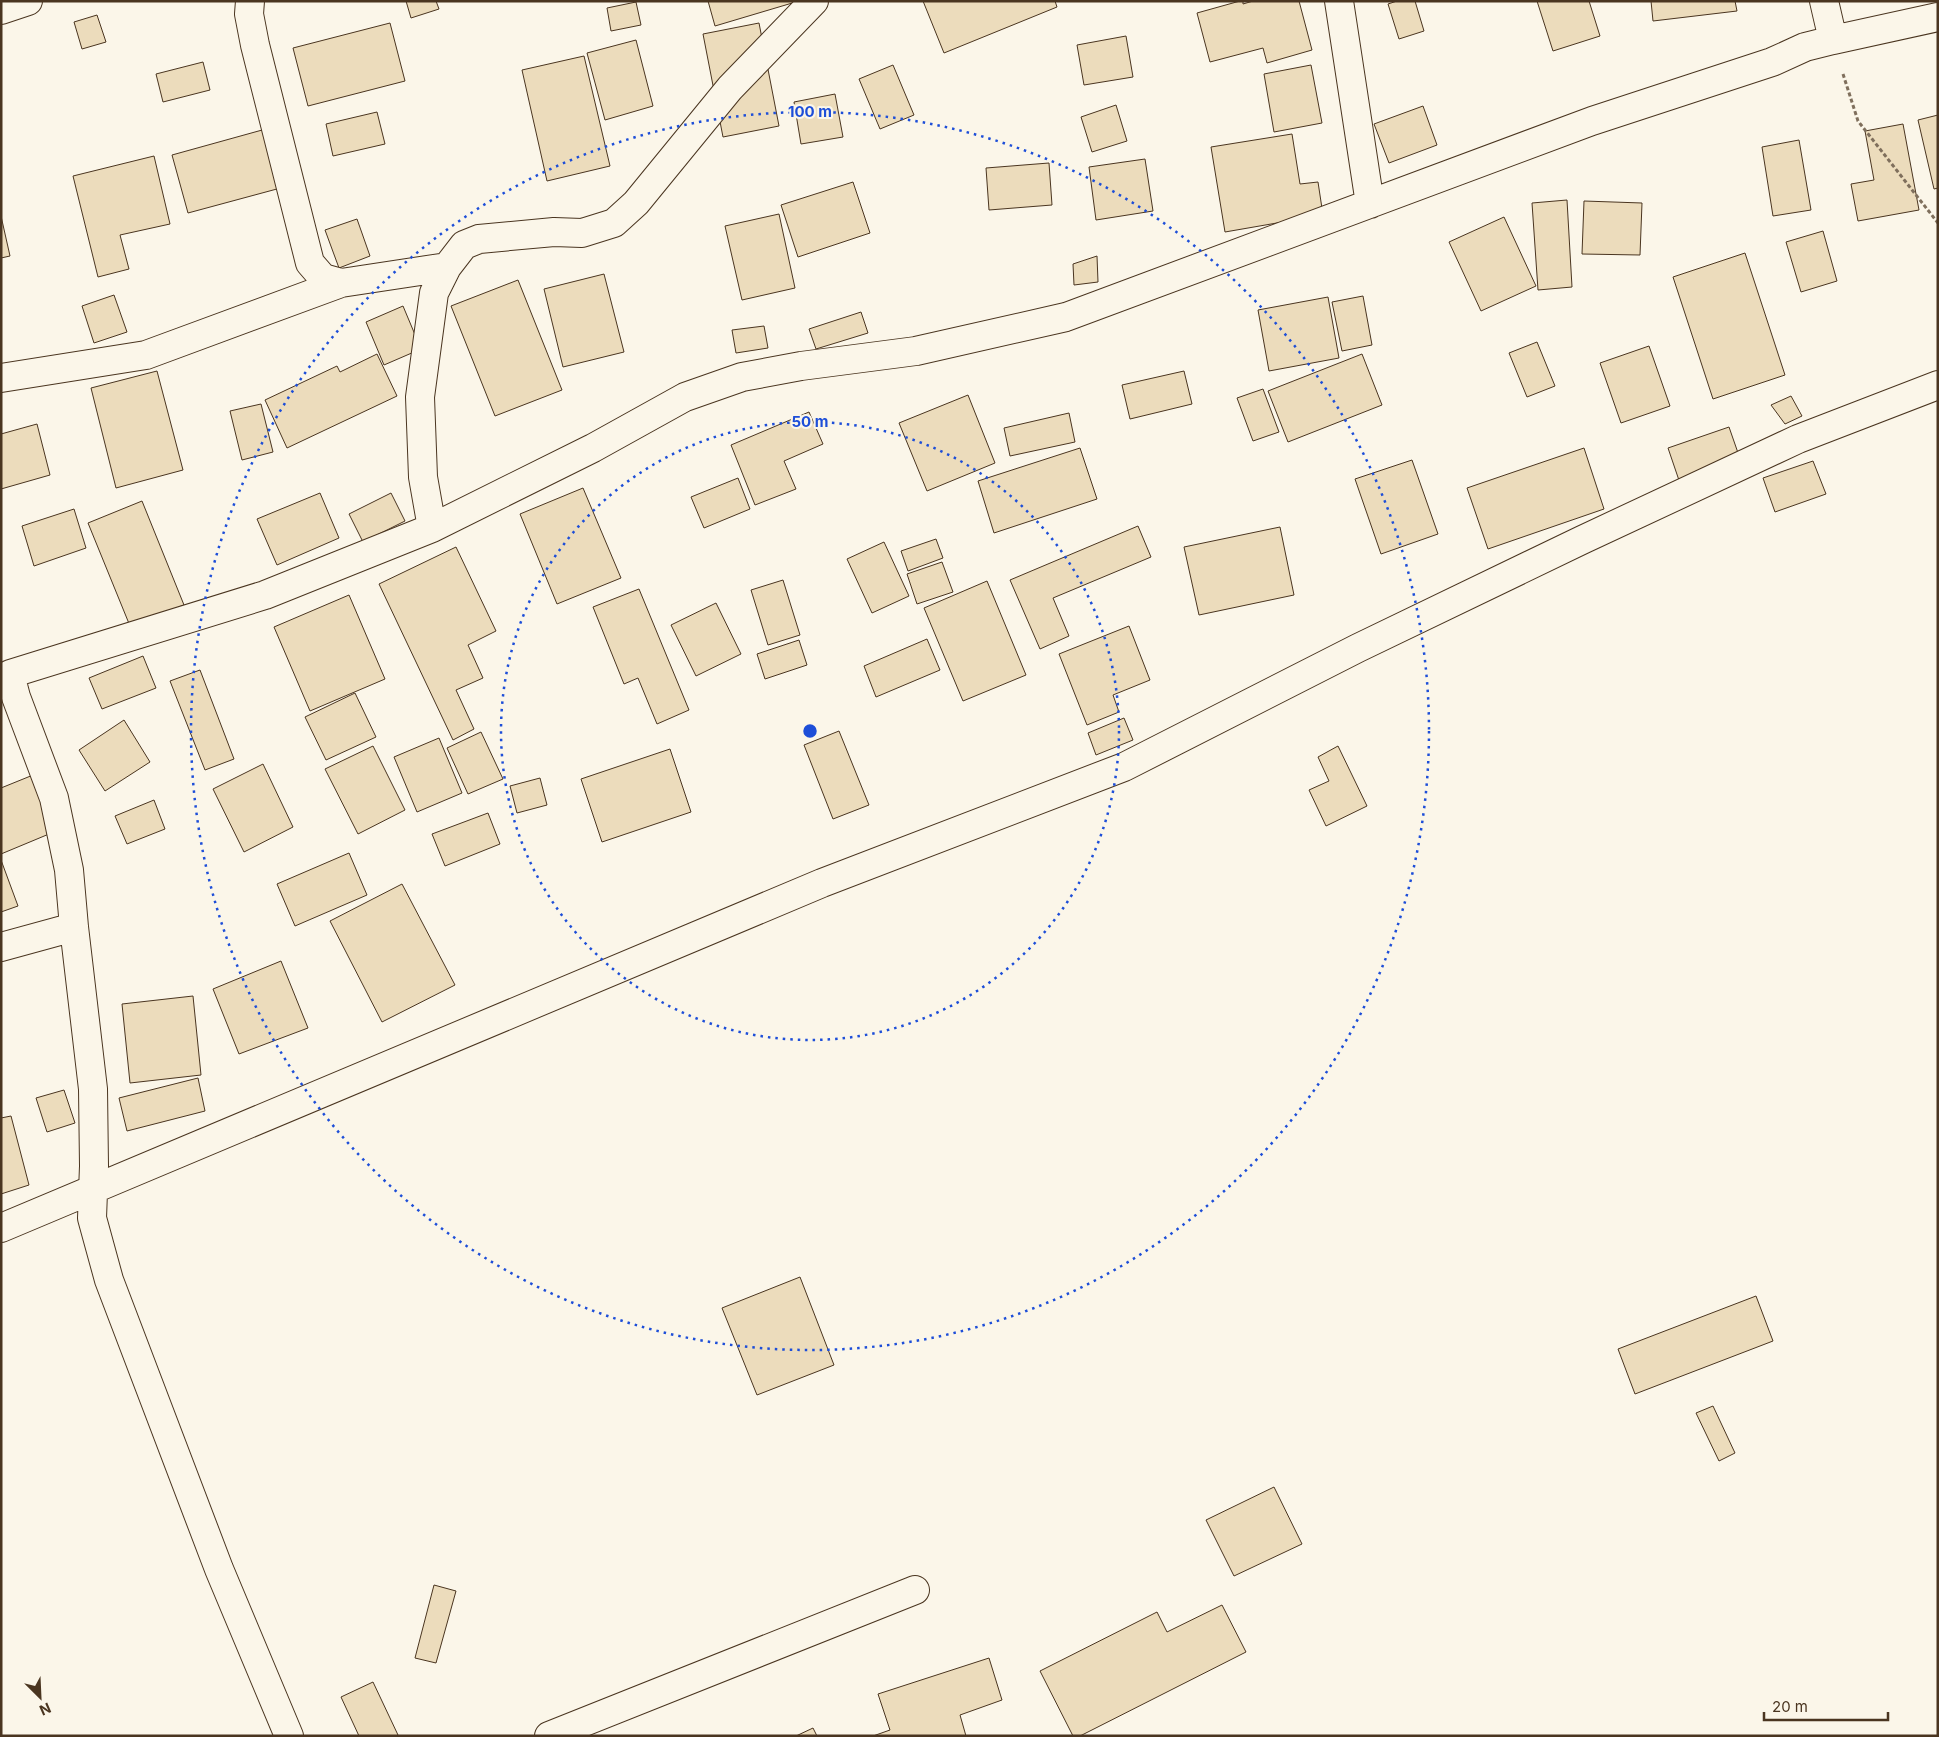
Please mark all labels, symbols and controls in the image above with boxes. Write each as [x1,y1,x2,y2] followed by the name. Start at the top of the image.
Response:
[788,102,832,121] text: 100 m
[792,412,828,431] text: 50 m
[801,722,819,740] centre of rings
[15,1672,65,1722] north arrow
[1764,1690,1888,1722] scale bar
[1772,1697,1808,1716] text: 20 m
[37,1699,54,1719] text: N

